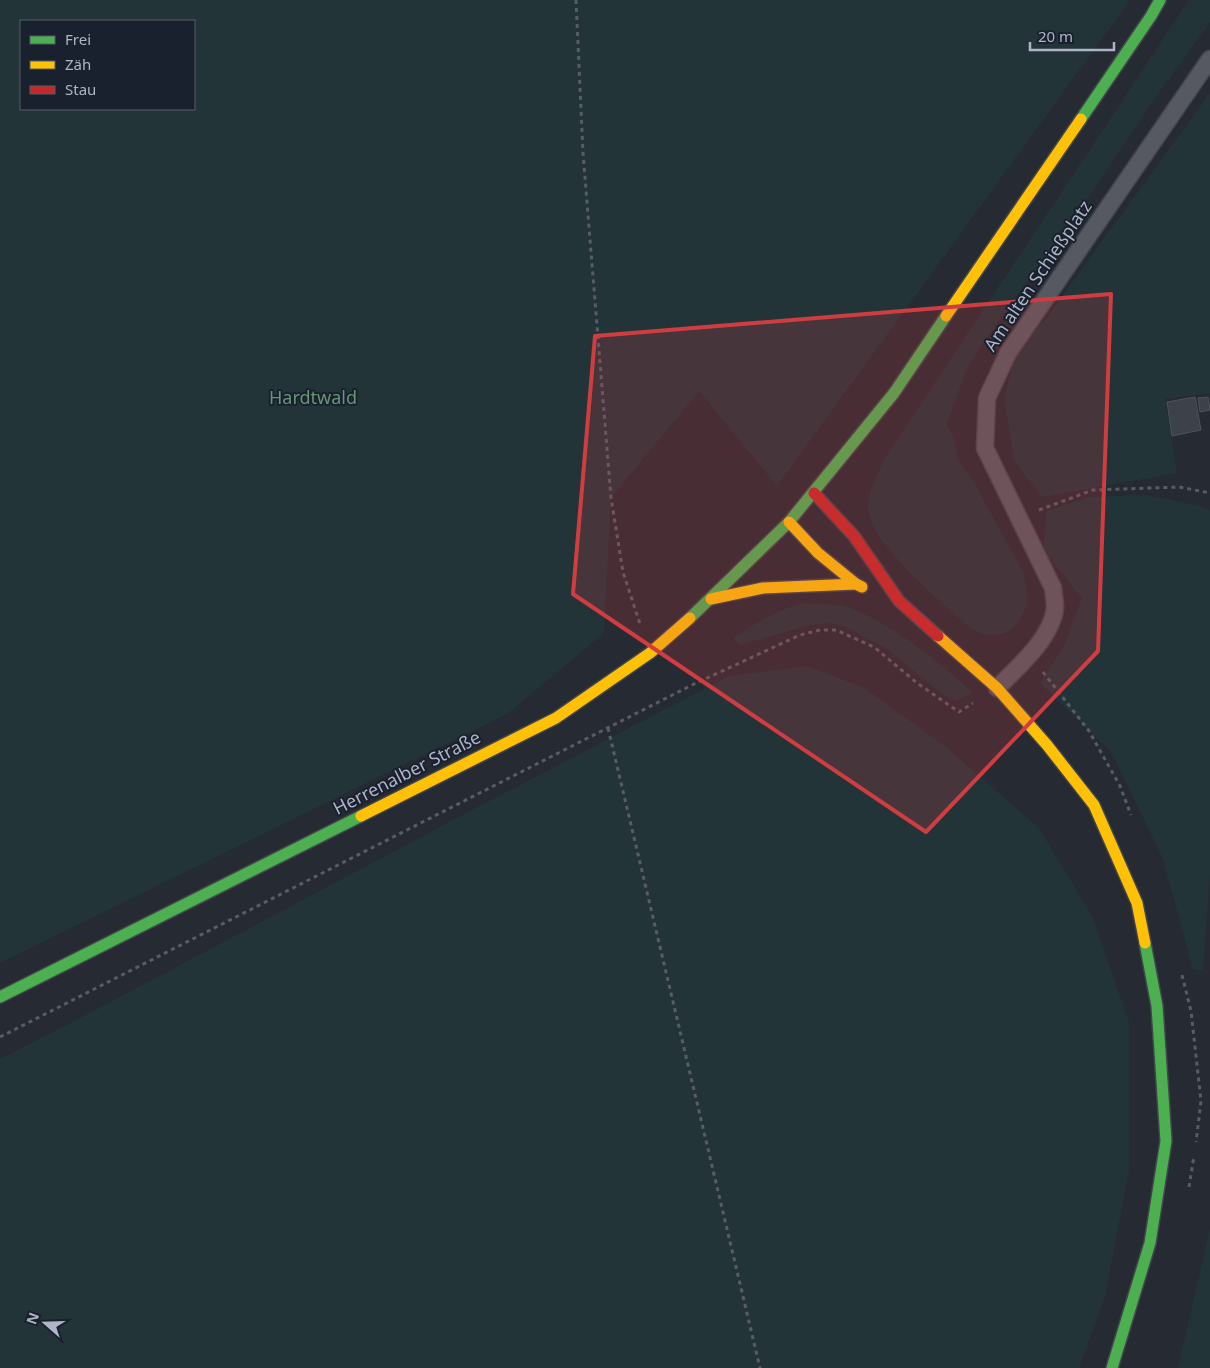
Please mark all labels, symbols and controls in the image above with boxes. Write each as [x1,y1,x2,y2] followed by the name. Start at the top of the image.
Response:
[20,20,195,110] legend
[1030,20,1114,52] scale bar
[1038,26,1073,46] text: 20 m
[65,29,91,49] text: Frei
[65,54,91,74] text: Zäh
[65,79,96,99] text: Stau
[978,195,1097,355] street label: Am alten Schießplatz
[269,385,357,409] park label: Hardtwald
[329,725,484,820] street label: Herrenalber Straße
[20,1298,70,1348] north arrow
[21,1310,43,1327] text: N

